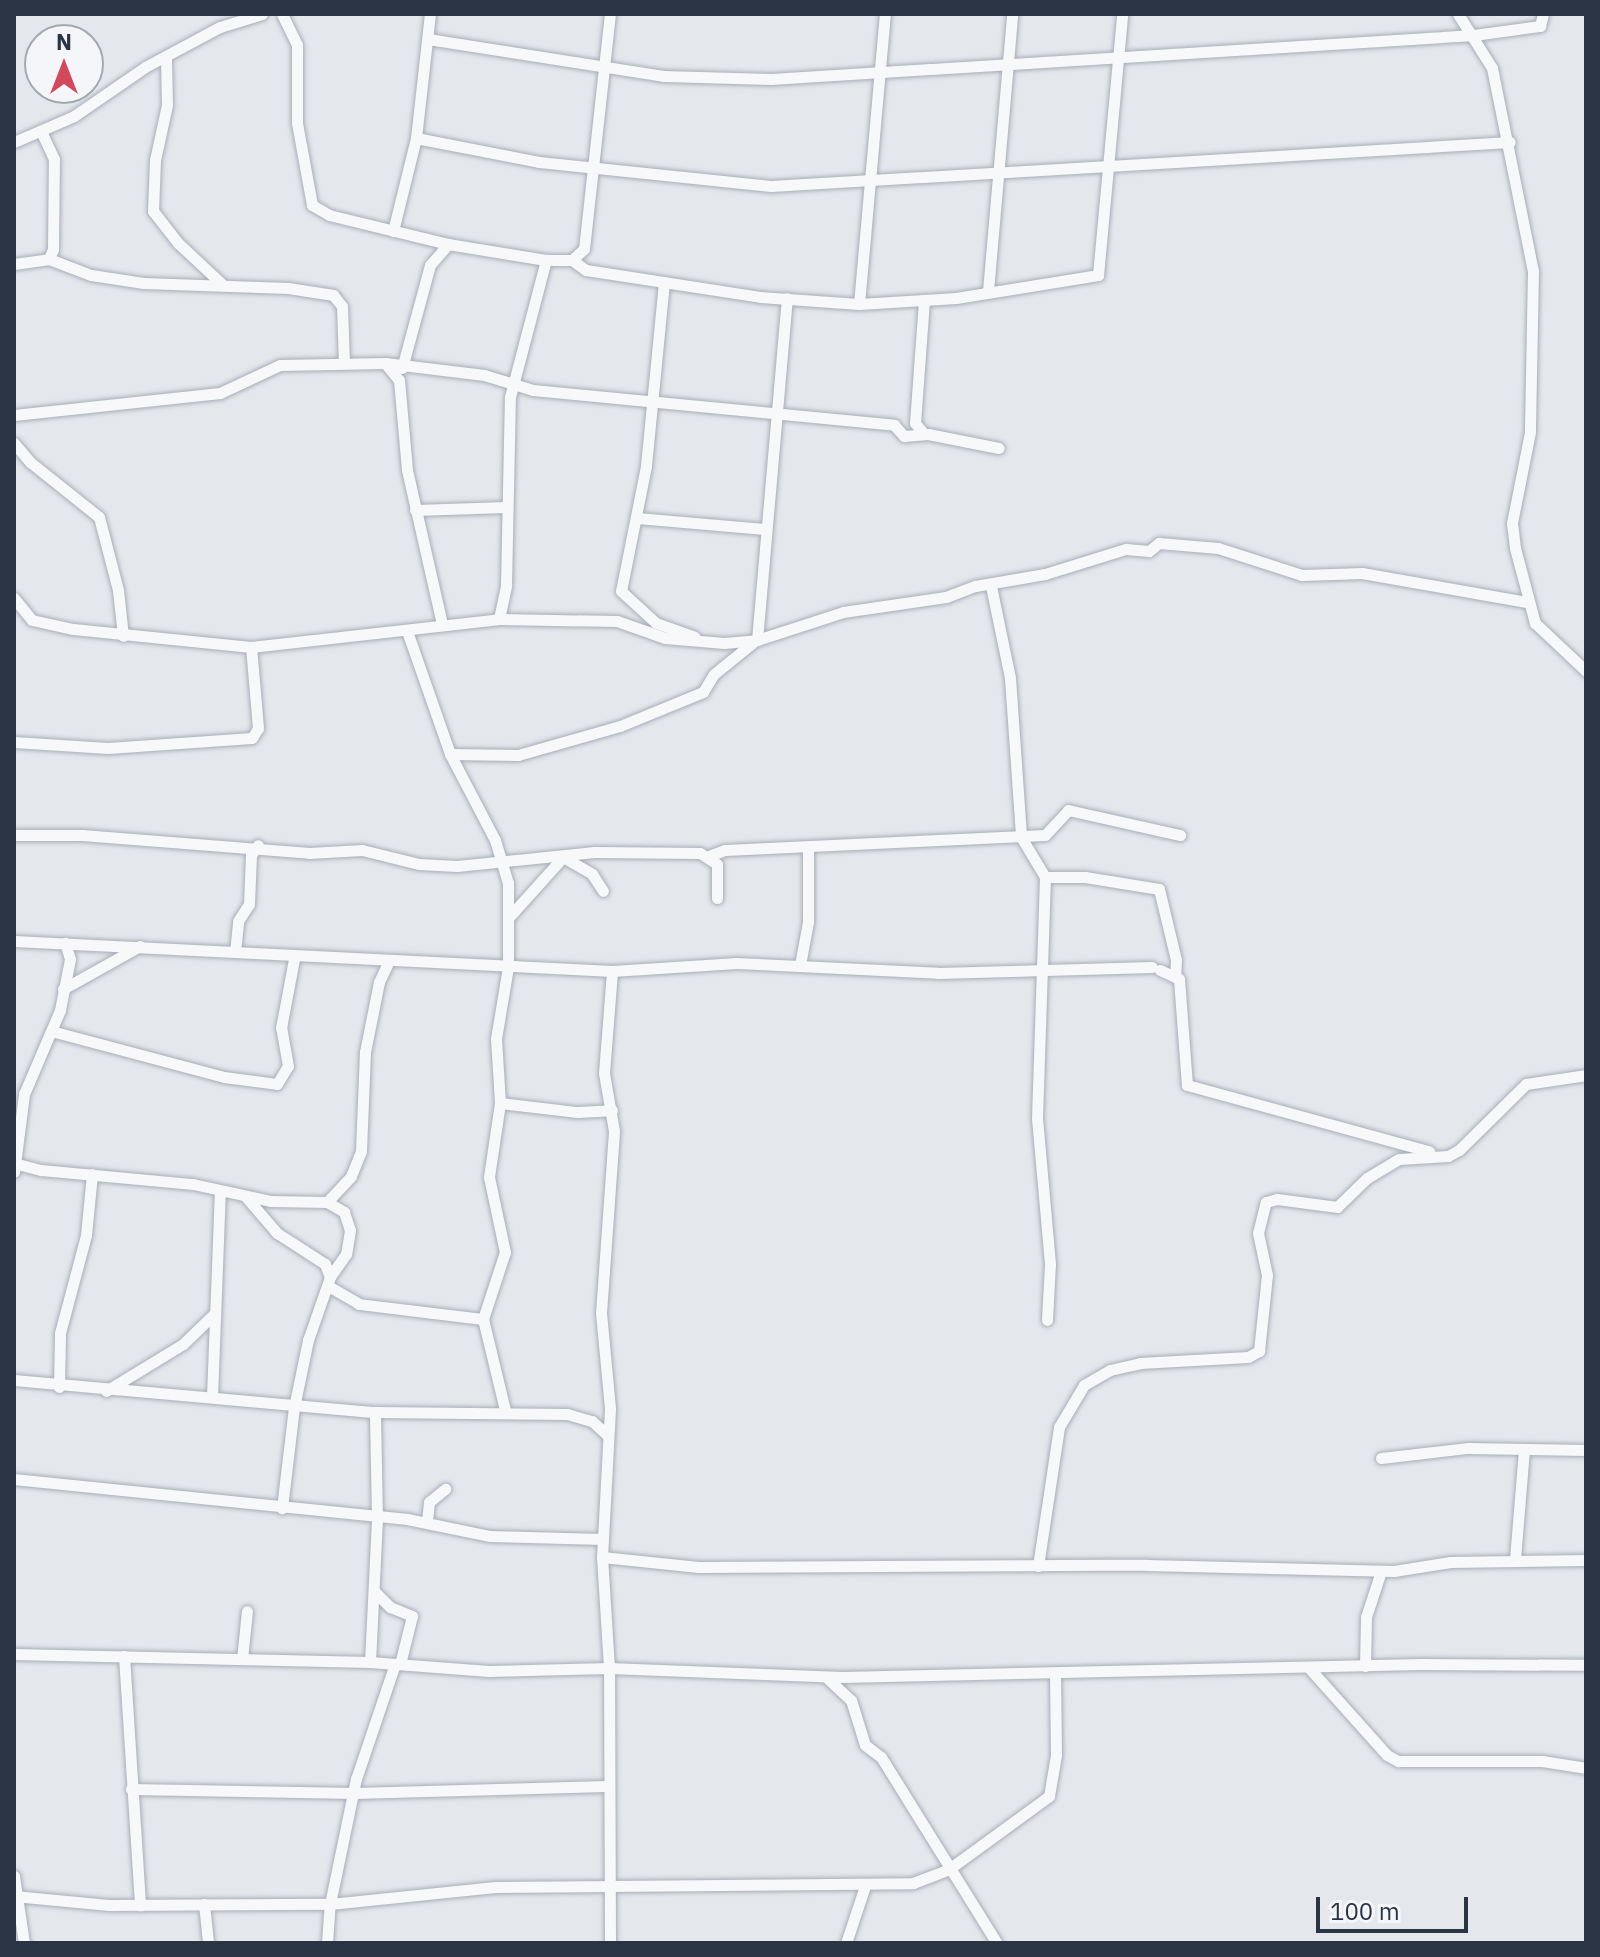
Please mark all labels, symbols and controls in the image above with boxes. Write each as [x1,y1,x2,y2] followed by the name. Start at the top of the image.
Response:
[24,24,104,104] north arrow
[56,27,72,56] text: N
[1320,1881,1472,1931] scale bar
[1330,1895,1400,1927] text: 100 m

